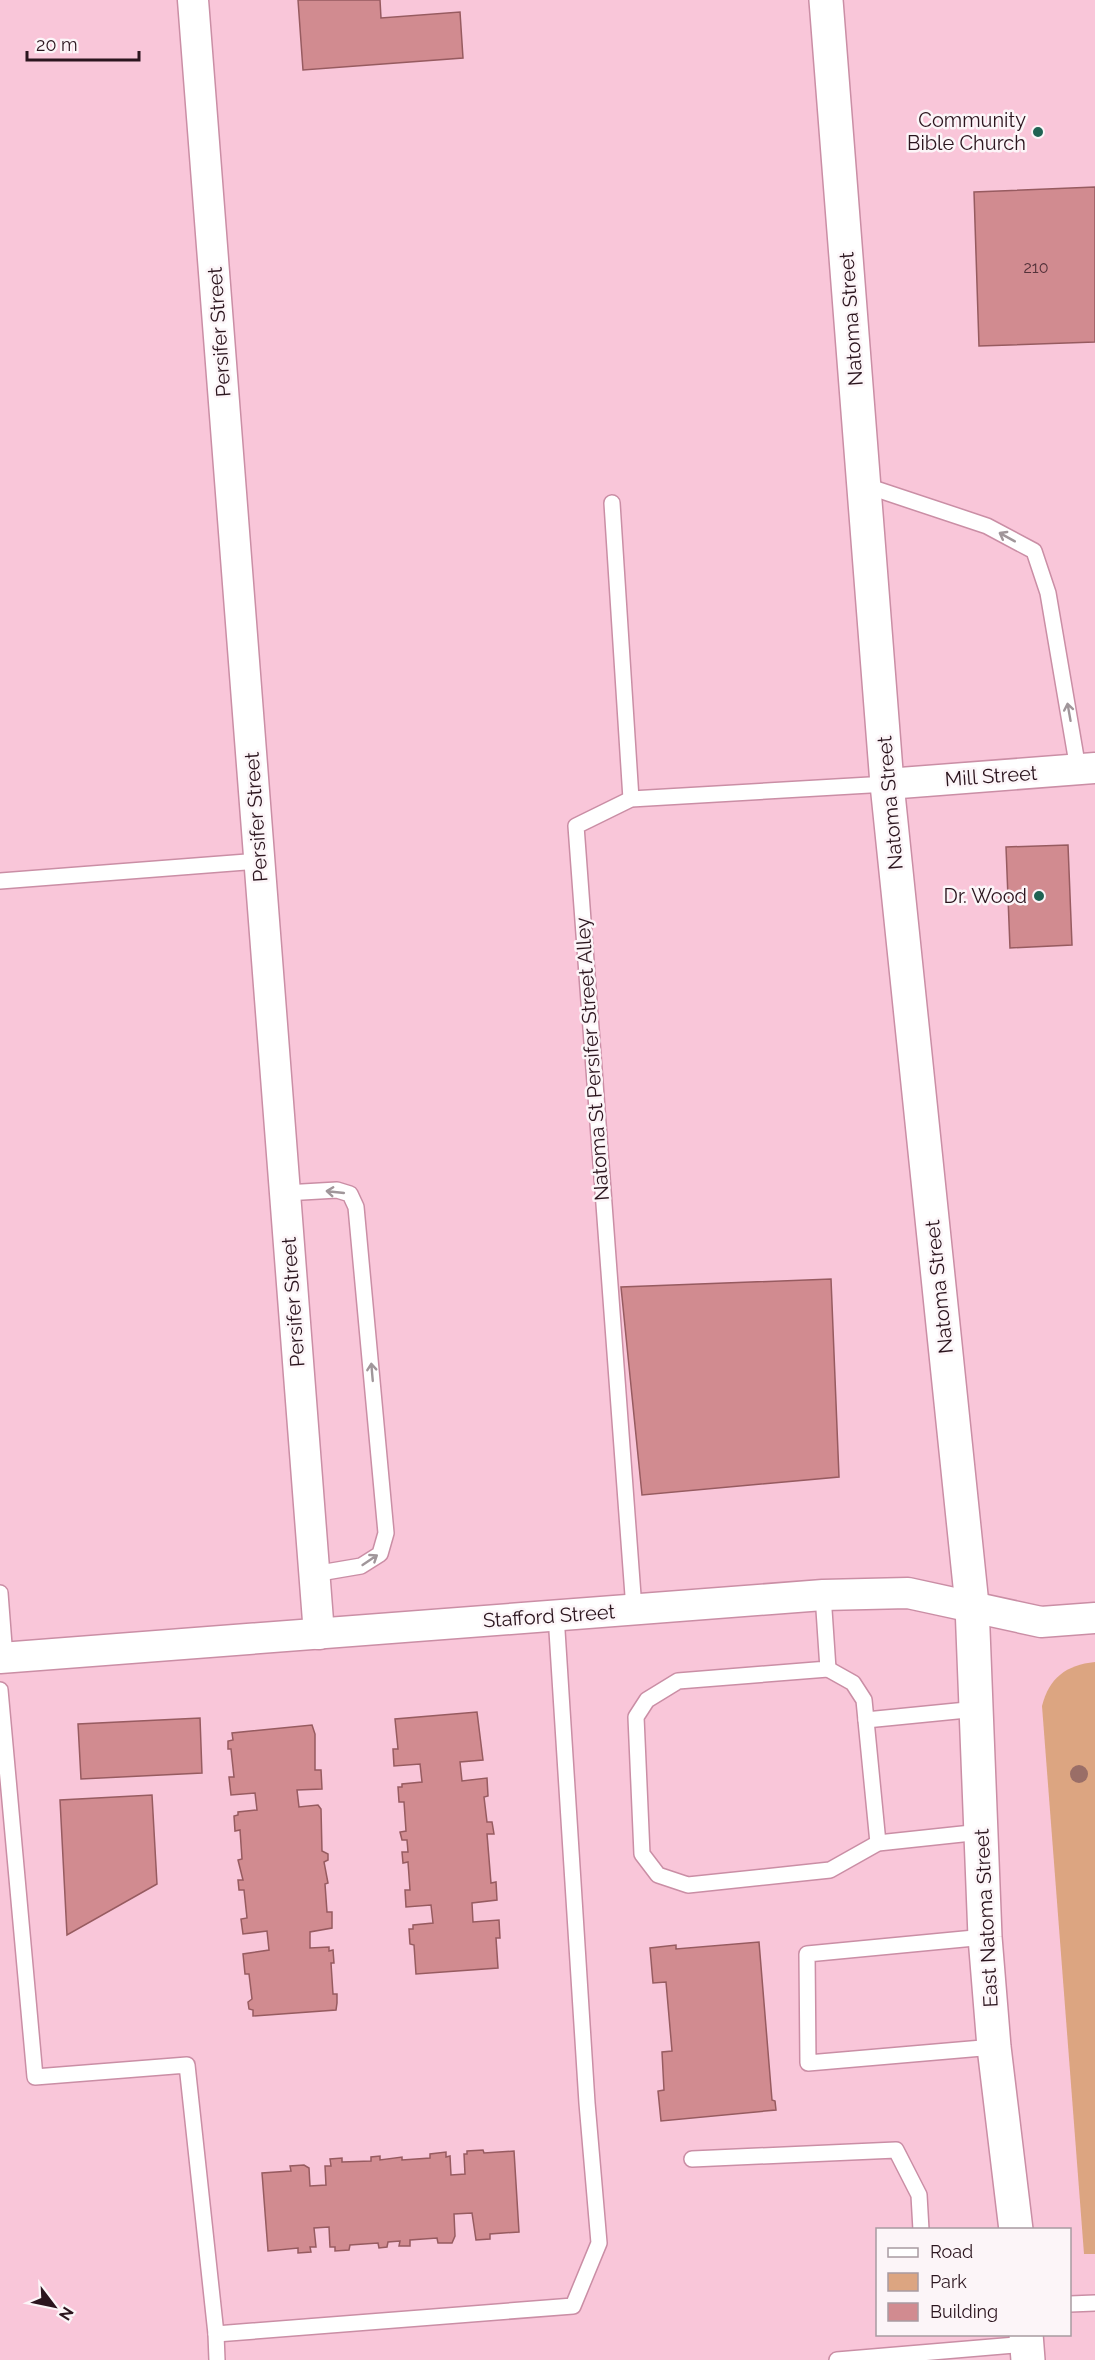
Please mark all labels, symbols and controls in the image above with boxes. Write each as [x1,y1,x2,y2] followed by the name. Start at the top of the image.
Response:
[27,24,140,62] scale bar
[36,34,78,55] text: 20 m
[907,108,1026,155] place label: Community Bible Church
[1031,125,1045,139] marker: Community Bible Church
[834,251,868,387] street label: Natoma Street
[1024,258,1048,277] house number: 210
[202,266,236,398] street label: Persifer Street
[999,530,1016,542] one-way arrow
[1063,702,1074,722] one-way arrow
[872,735,908,871] street label: Natoma Street
[239,751,273,883] street label: Persifer Street
[944,761,1038,791] street label: Mill Street
[944,884,1027,908] place label: Dr. Wood
[1032,889,1046,903] marker: Dr. Wood
[570,916,614,1202] street label: Natoma St Persifer Street Alley
[326,1186,346,1197] one-way arrow
[920,1219,958,1355] street label: Natoma Street
[276,1236,310,1368] street label: Persifer Street
[366,1362,377,1382] one-way arrow
[361,1554,378,1566] one-way arrow
[482,1599,616,1633] street label: Stafford Street
[969,1828,1003,2008] street label: East Natoma Street
[876,2228,1071,2336] legend
[930,2241,973,2262] text: Road
[930,2271,967,2292] text: Park
[24,2276,84,2336] north arrow
[930,2301,998,2322] text: Building
[55,2303,78,2324] text: N

